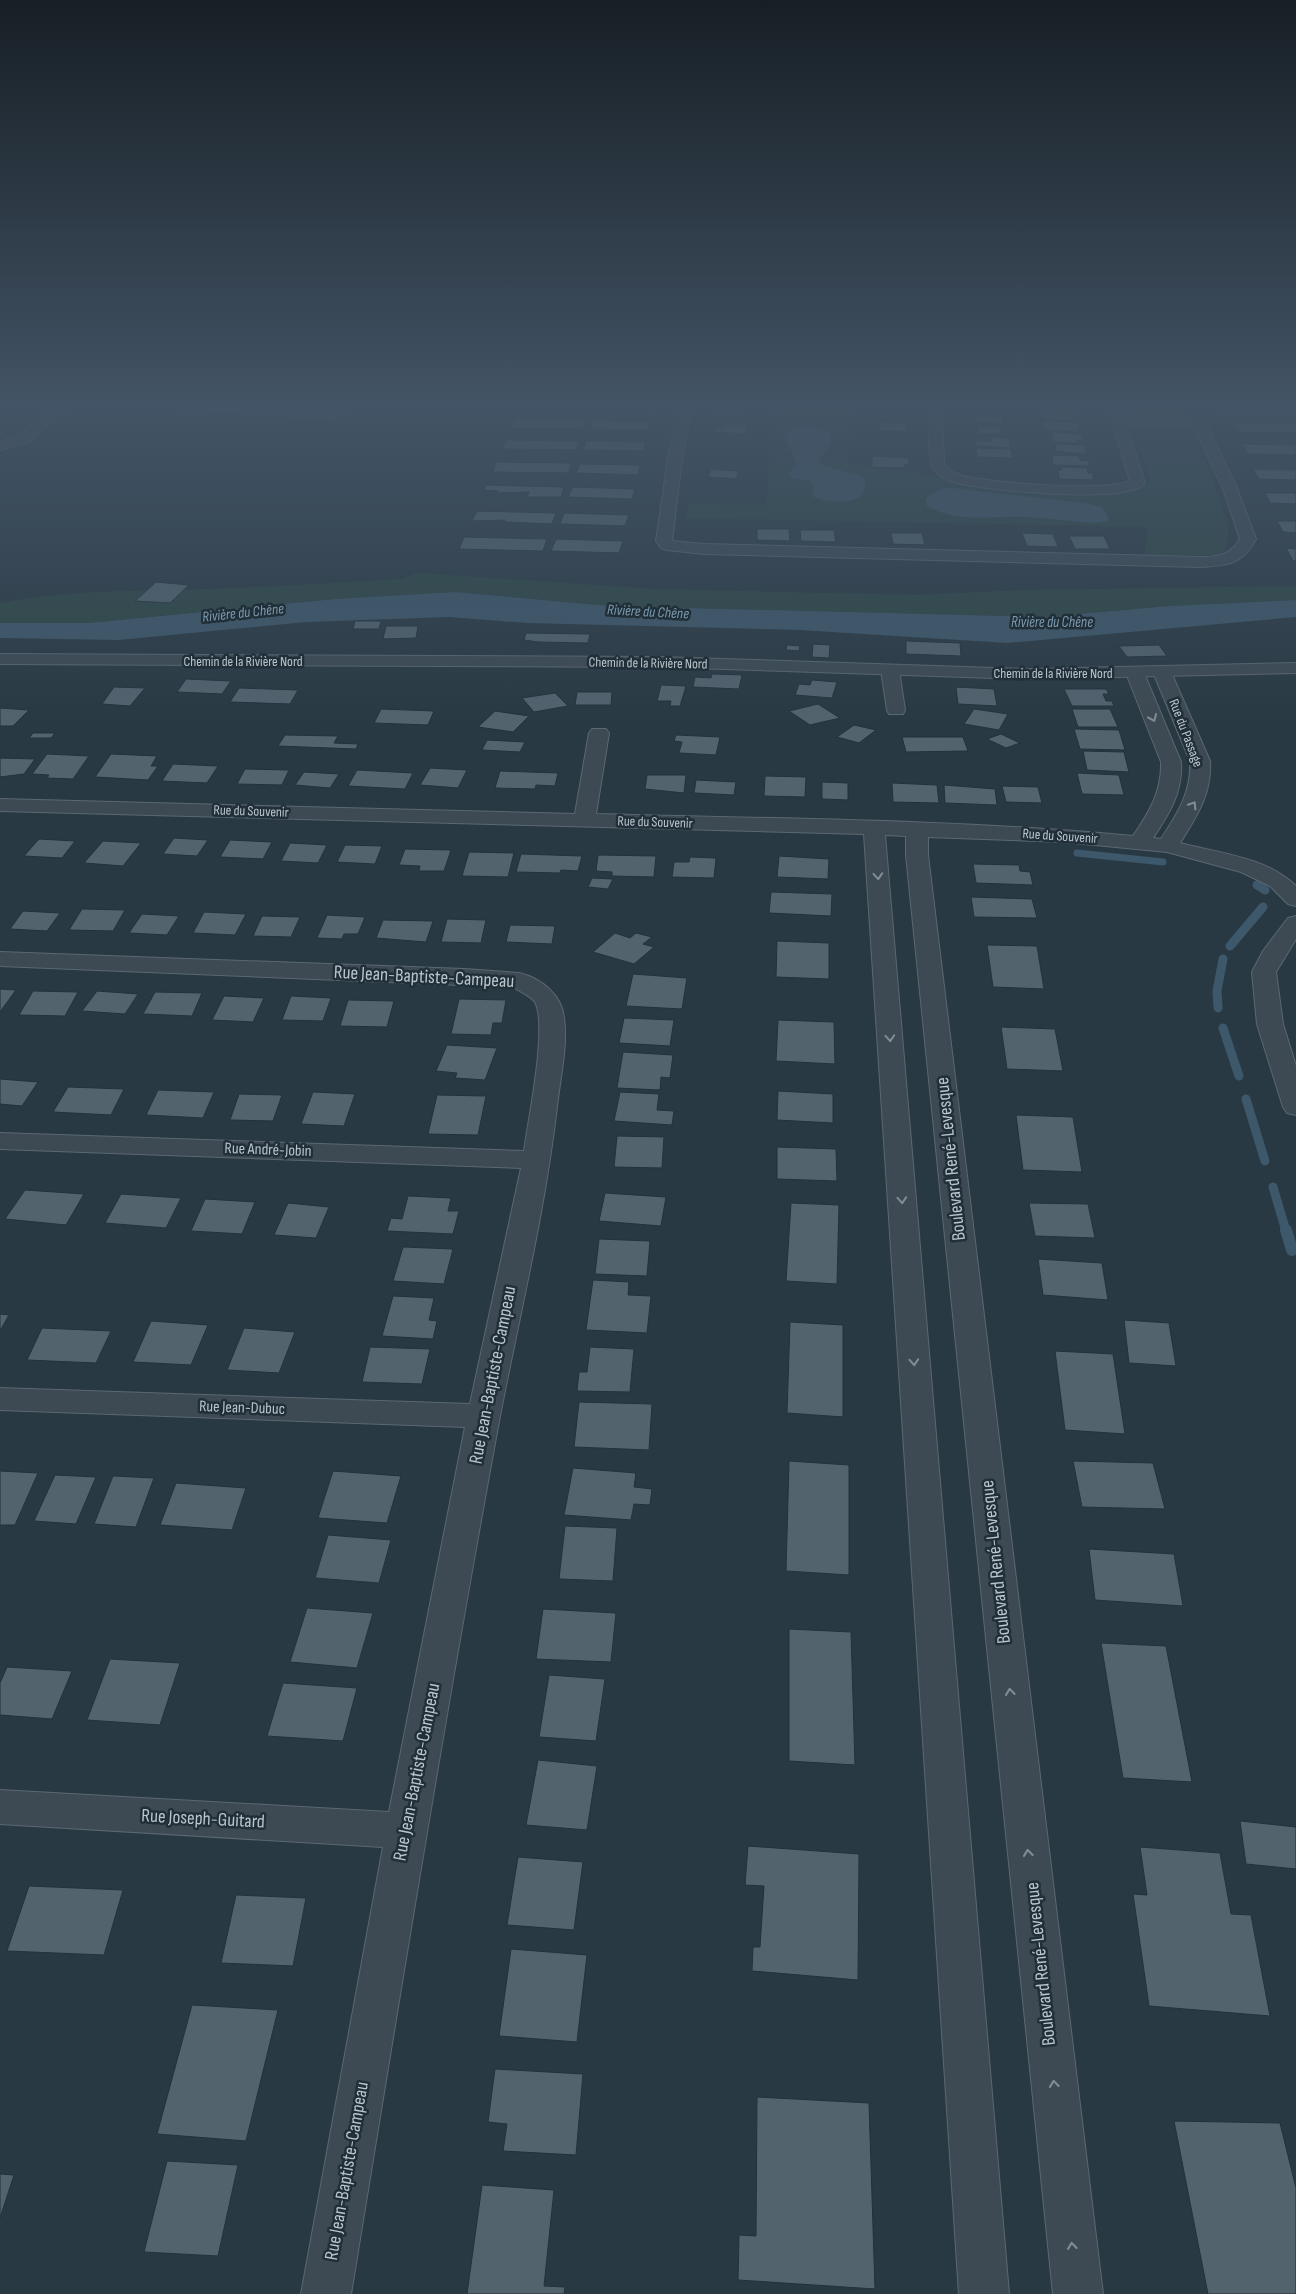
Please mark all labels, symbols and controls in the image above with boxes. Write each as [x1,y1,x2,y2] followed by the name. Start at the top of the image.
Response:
[201,599,285,627] water label: Rivière du Chêne
[607,600,690,624] water label: Rivière du Chêne
[1011,613,1093,632] water label: Rivière du Chêne
[183,653,303,670] street label: Chemin de la Rivière Nord
[588,653,708,673] street label: Chemin de la Rivière Nord
[993,665,1113,682] street label: Chemin de la Rivière Nord
[1165,697,1207,769] street label: Rue du Passage
[1147,713,1158,722] one-way arrow
[213,801,289,821] street label: Rue du Souvenir
[1187,801,1196,810] one-way arrow
[617,812,693,832] street label: Rue du Souvenir
[1022,825,1098,847] street label: Rue du Souvenir
[872,873,883,881] one-way arrow
[333,961,515,993] street label: Rue Jean-Baptiste-Campeau
[884,1035,895,1043] one-way arrow
[931,1076,971,1242] street label: Boulevard René-Levesque
[224,1139,312,1161] street label: Rue André-Jobin
[896,1197,907,1205] one-way arrow
[464,1284,522,1466] street label: Rue Jean-Baptiste-Campeau
[908,1359,919,1367] one-way arrow
[199,1397,285,1419] street label: Rue Jean-Dubuc
[976,1479,1016,1645] street label: Boulevard René-Levesque
[388,1681,446,1863] street label: Rue Jean-Baptiste-Campeau
[1005,1687,1016,1695] one-way arrow
[141,1804,265,1834] street label: Rue Joseph-Guitard
[1023,1849,1034,1857] one-way arrow
[1021,1881,1061,2047] street label: Boulevard René-Levesque
[320,2080,374,2262] street label: Rue Jean-Baptiste-Campeau
[1049,2080,1060,2088] one-way arrow
[1067,2241,1078,2249] one-way arrow

